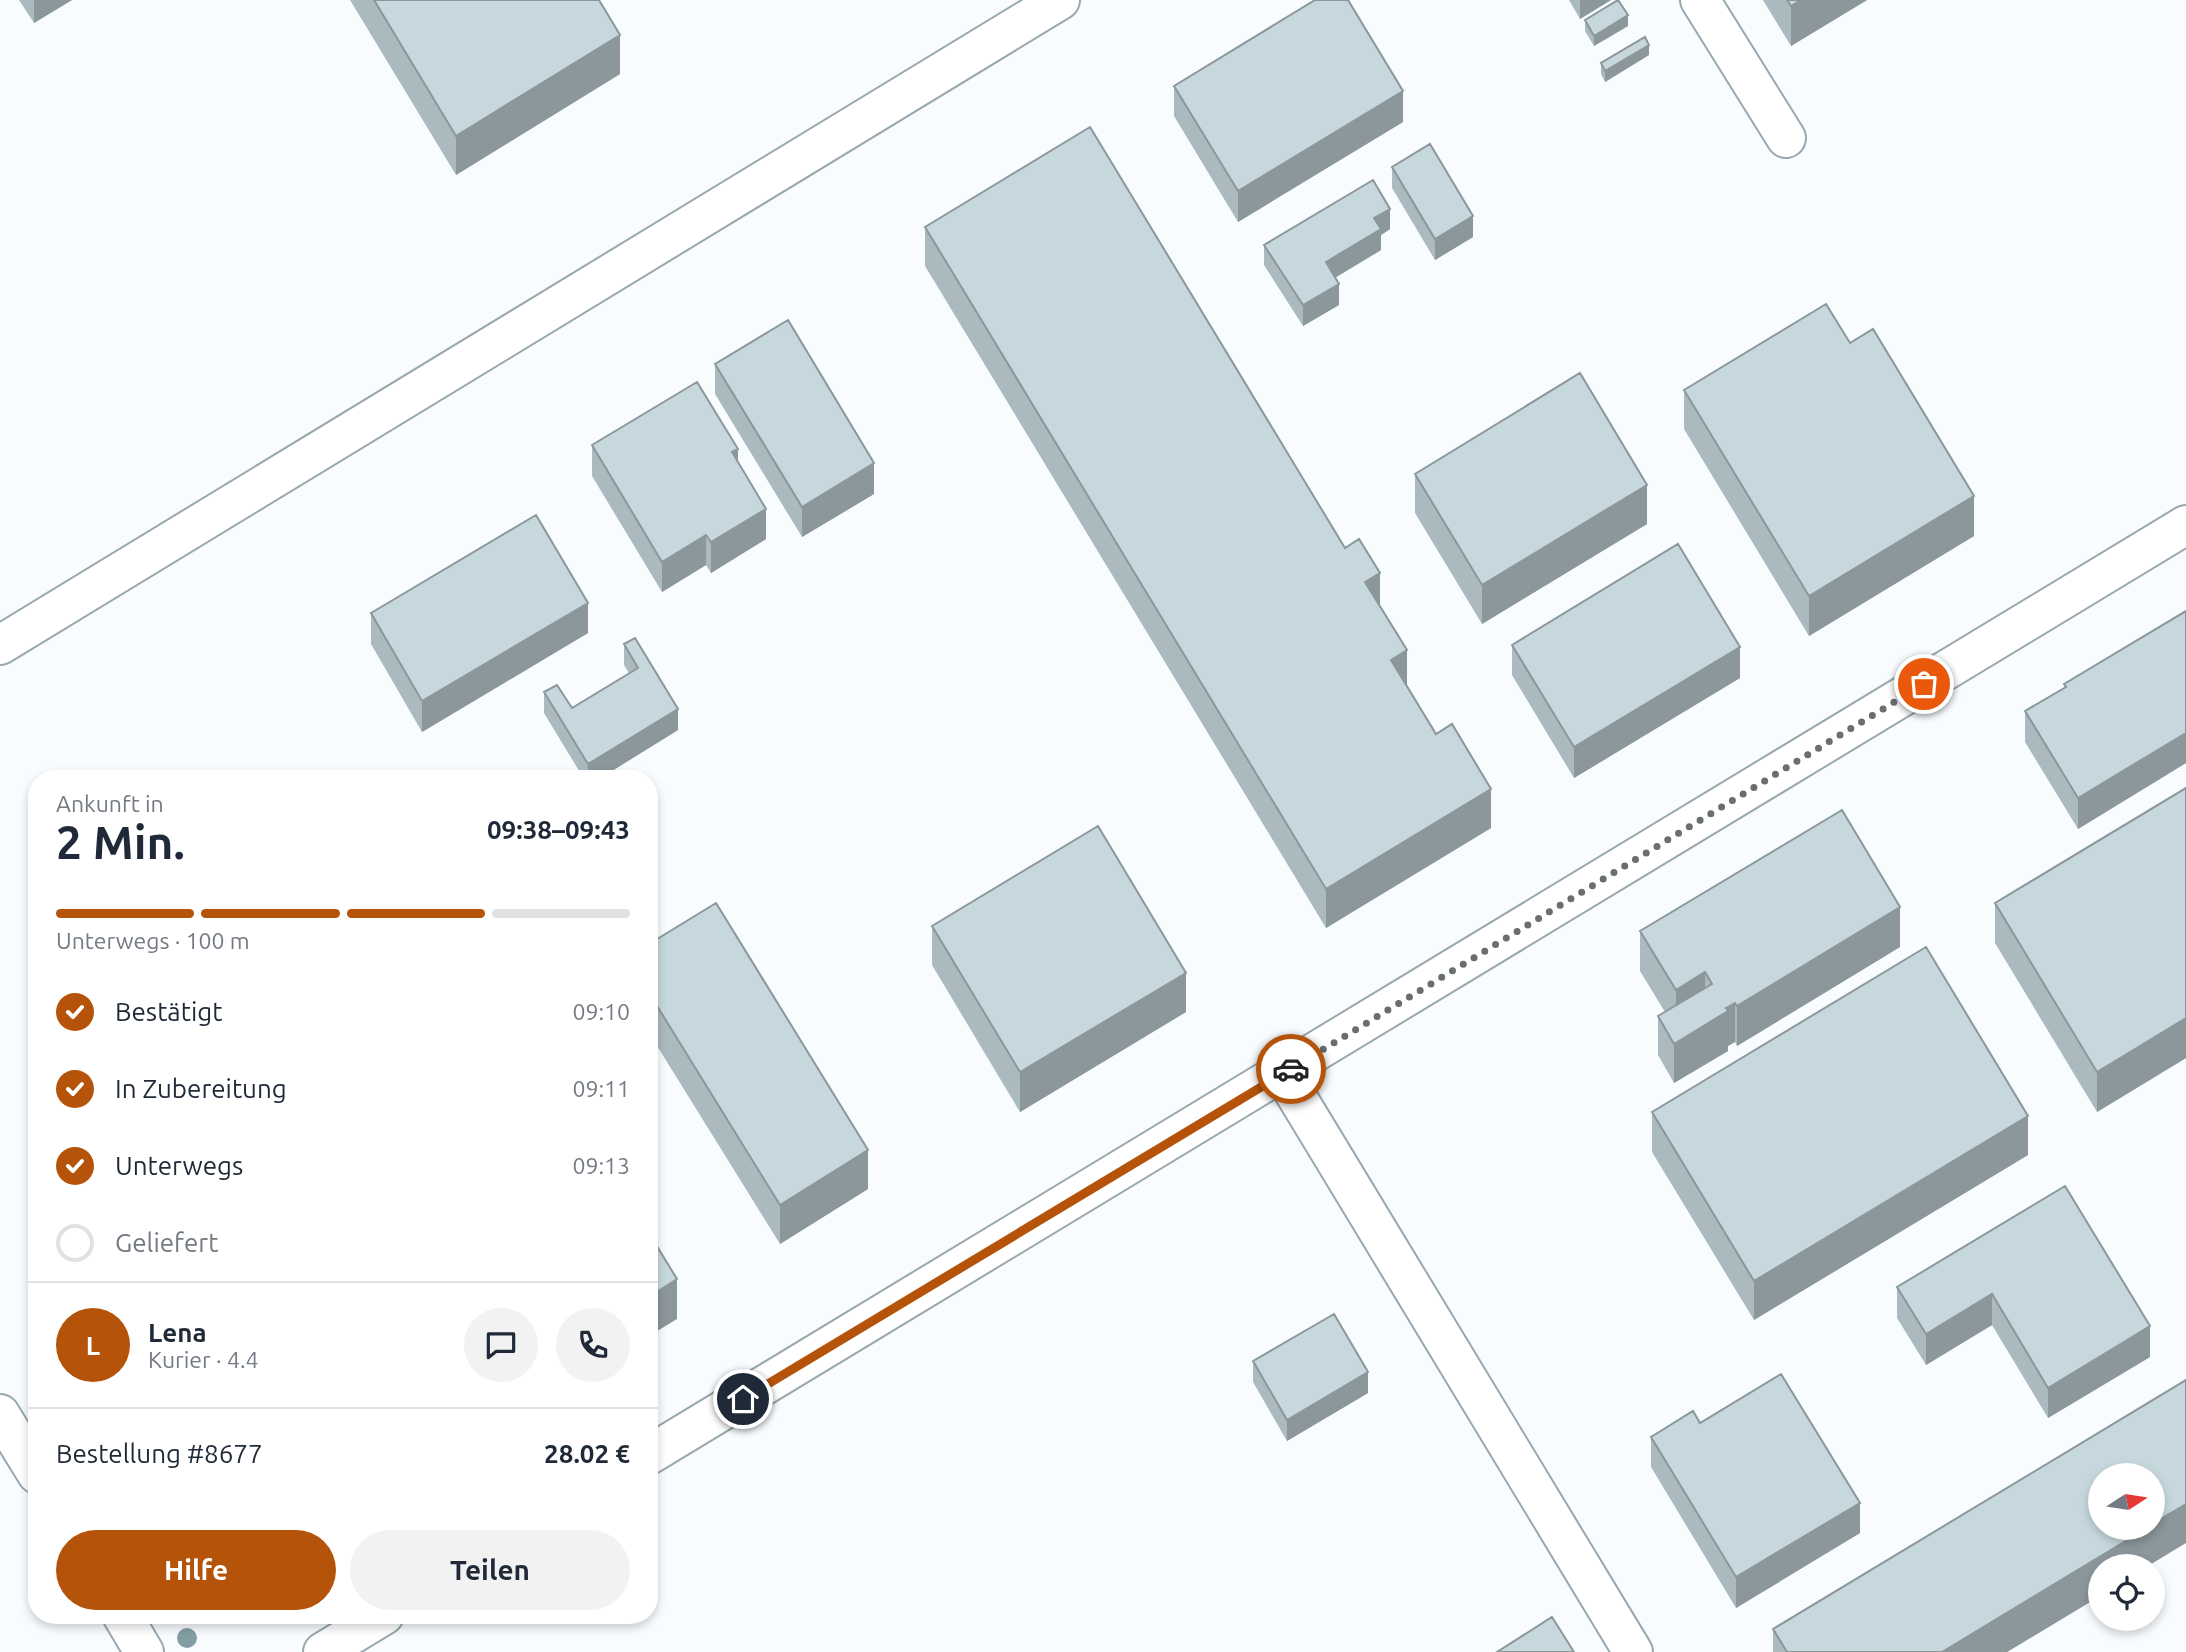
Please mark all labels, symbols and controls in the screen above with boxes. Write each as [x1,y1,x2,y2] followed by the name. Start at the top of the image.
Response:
[1894,654,1954,714] pin
[1905,665,1943,703] icon: bag
[56,791,164,816] text: Ankunft in
[487,815,630,844] text: 09:38–09:43
[56,816,185,868] text: 2 Min.
[56,928,250,953] text: Unterwegs · 100 m
[56,993,94,1031] icon: check
[115,997,222,1026] text: Bestätigt
[572,999,630,1024] text: 09:10
[1256,1034,1326,1104] courier
[1272,1050,1310,1088] icon: car
[56,1070,94,1108] icon: check
[115,1074,287,1103] text: In Zubereitung
[572,1076,630,1101] text: 09:11
[56,1147,94,1185] icon: check
[115,1151,243,1180] text: Unterwegs
[572,1153,630,1178] text: 09:13
[115,1228,218,1257] text: Geliefert
[464,1308,538,1382] button: chat
[556,1308,630,1382] button: phone
[148,1318,207,1347] text: Lena
[86,1331,100,1360] text: L
[148,1347,259,1372] text: Kurier · 4.4
[713,1369,773,1429] pin
[724,1380,762,1418] icon: home
[56,1439,263,1468] text: Bestellung #8677
[544,1439,630,1468] text: 28.02 €
[2088,1463,2165,1540] north arrow
[2088,1463,2165,1631] map controls
[56,1530,336,1610] button: Hilfe
[350,1530,630,1610] button: Teilen
[2088,1554,2165,1631] button: locate

